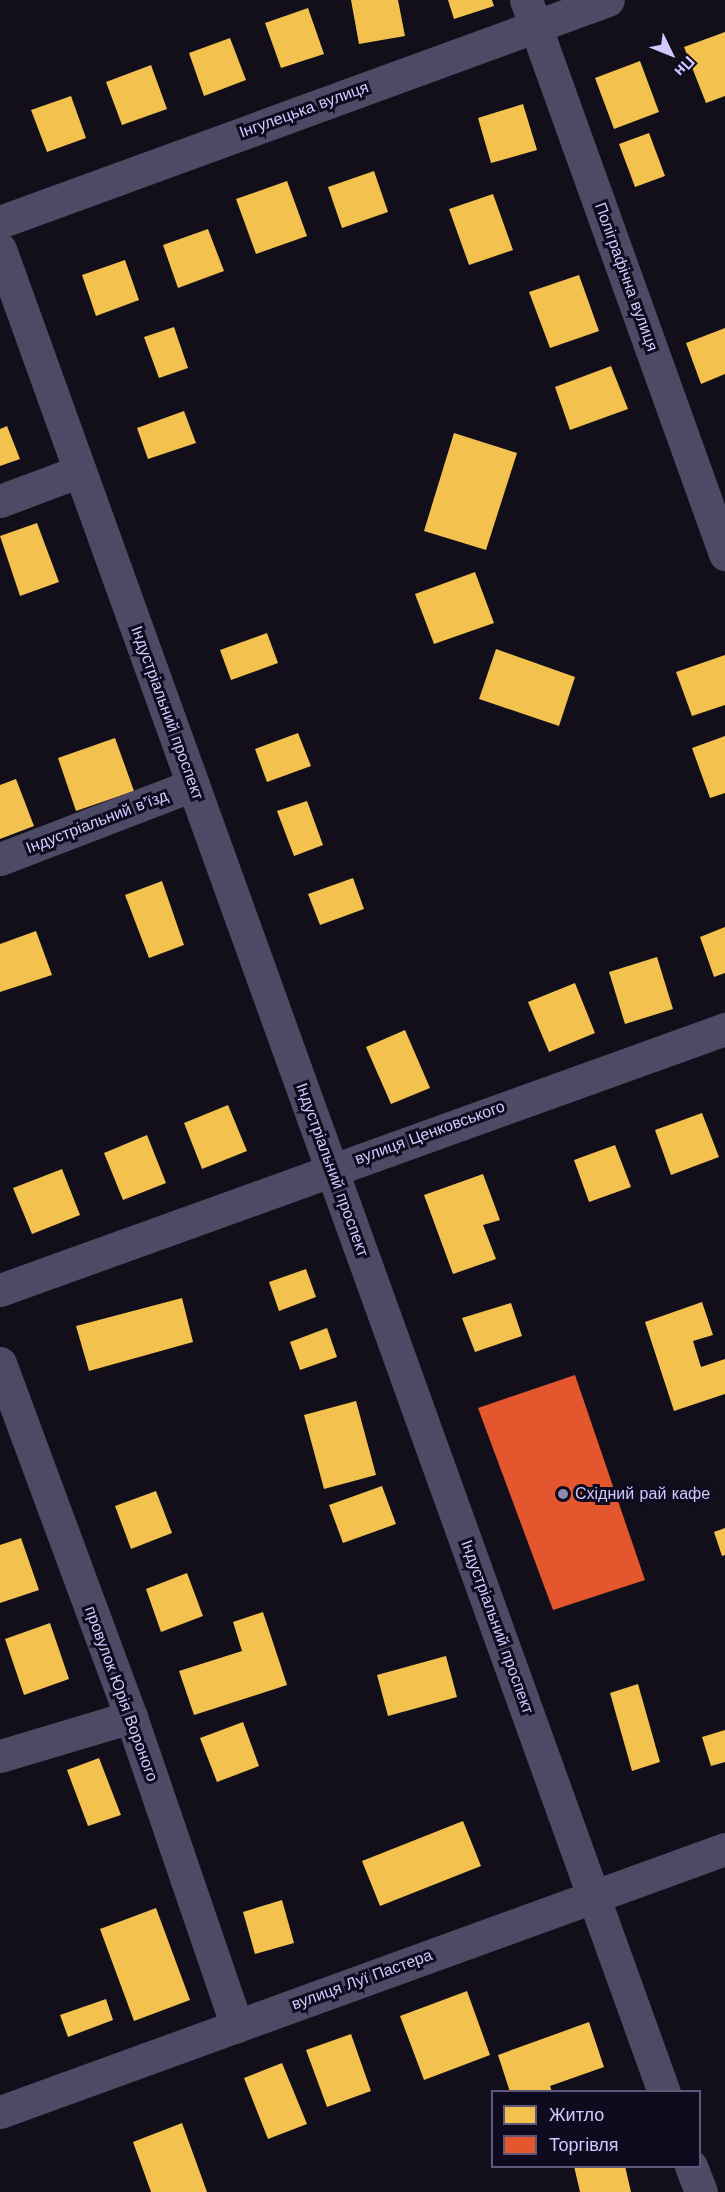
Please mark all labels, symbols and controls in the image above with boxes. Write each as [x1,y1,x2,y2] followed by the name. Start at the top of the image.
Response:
[641,24,701,84] north arrow
[670,52,699,81] text: Пн
[237,78,371,142] street label: Інгулецька вулиця
[590,200,662,354] street label: Поліграфічна вулиця
[127,624,207,802] street label: Індустріальний проспект
[23,786,171,858] street label: Індустріальний в’їзд
[292,1081,372,1259] street label: Індустріальний проспект
[352,1097,508,1169] street label: вулиця Ценковського
[575,1484,710,1504] place label: Східний рай кафе
[556,1487,570,1501] marker: Східний рай кафе
[457,1538,537,1716] street label: Індустріальний проспект
[80,1604,162,1784] street label: провулок Юрія Вороного
[289,1946,435,2014] street label: вулиця Луї Пастера
[491,2090,701,2168] legend
[549,2104,604,2125] text: Житло
[549,2134,619,2155] text: Торгівля

